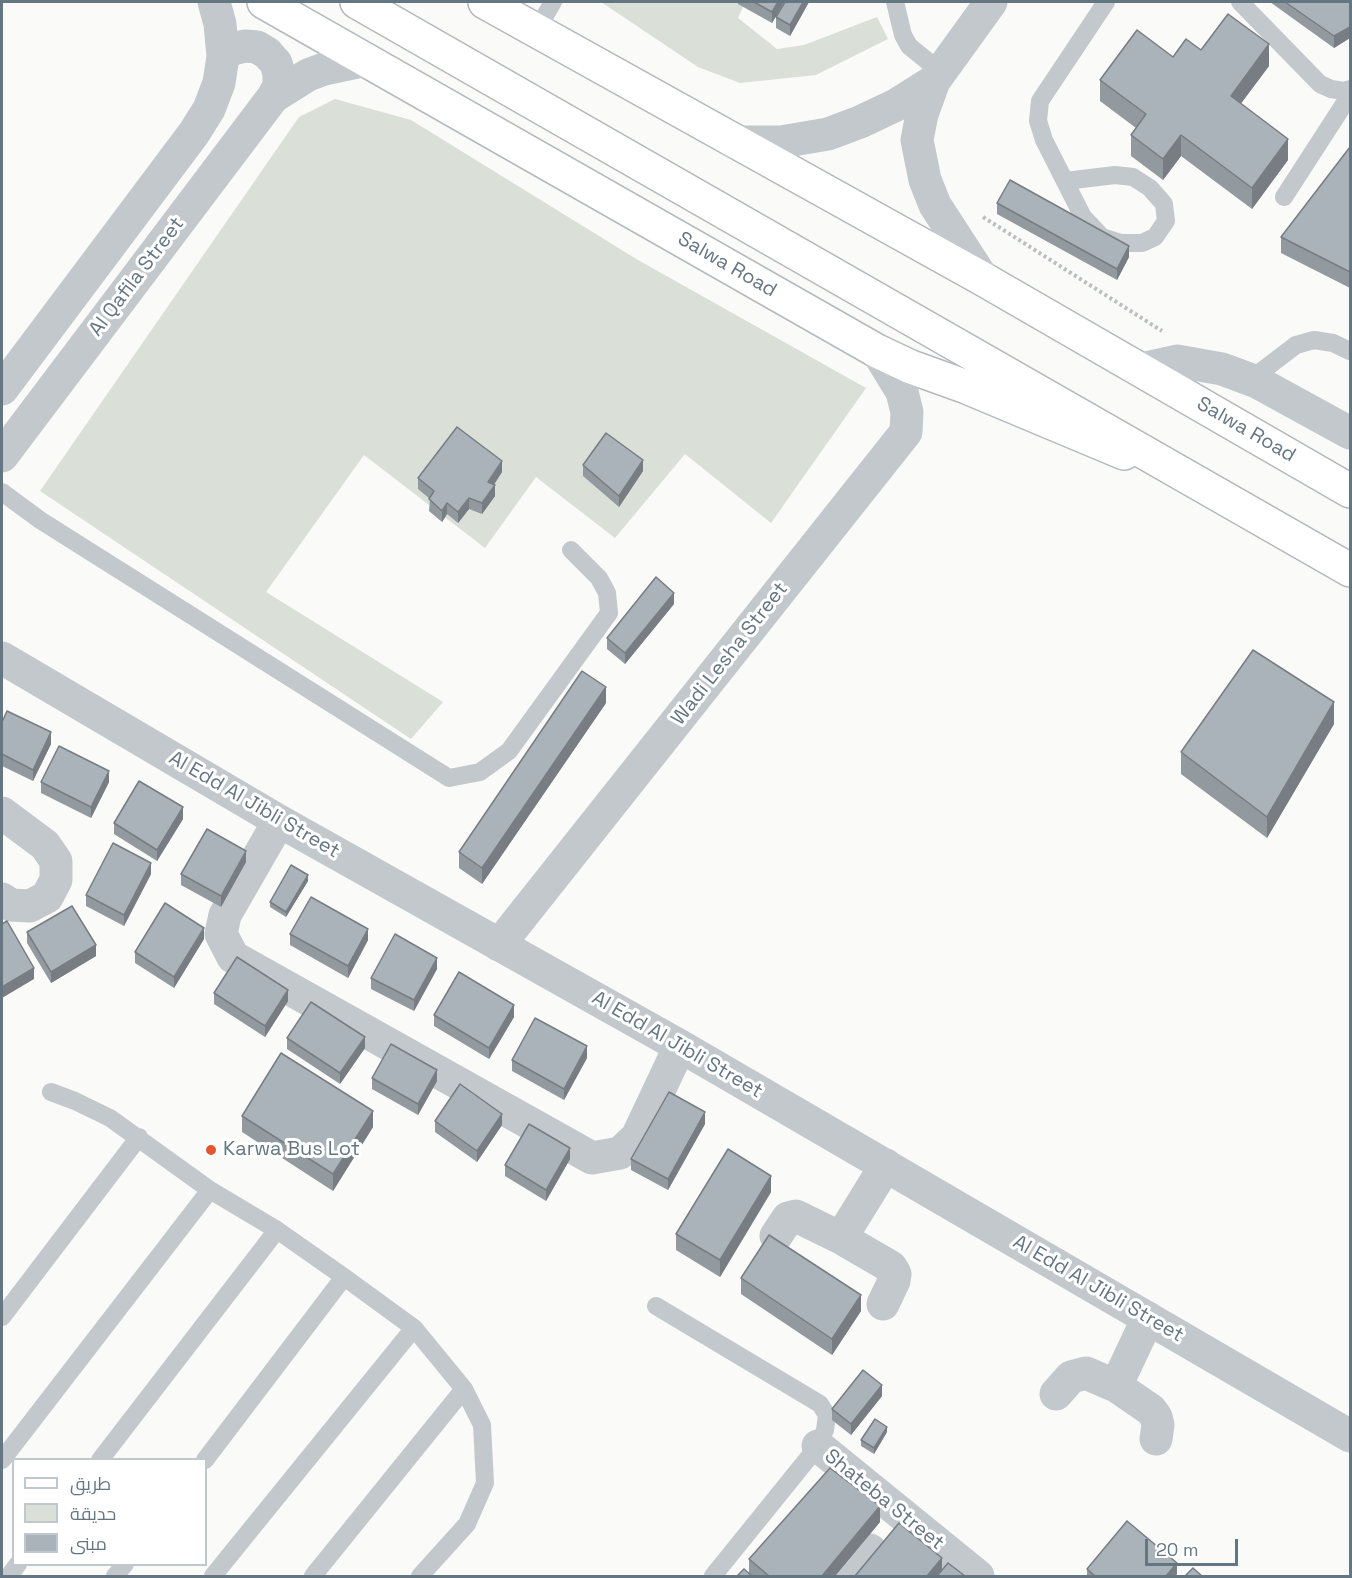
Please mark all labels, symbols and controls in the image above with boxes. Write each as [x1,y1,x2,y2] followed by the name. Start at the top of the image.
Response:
[84,213,190,341] street label: Al Qafila Street
[673,227,781,303] street label: Salwa Road
[1192,392,1300,468] street label: Salwa Road
[667,578,793,730] street label: Wadi Lesha Street
[164,746,344,864] street label: Al Edd Al Jibli Street
[587,986,767,1104] street label: Al Edd Al Jibli Street
[223,1138,360,1162] place label: Karwa Bus Lot
[204,1143,218,1157] marker: Karwa Bus Lot
[1008,1230,1188,1348] street label: Al Edd Al Jibli Street
[819,1445,949,1555] street label: Shateba Street
[12,1458,207,1566] legend
[70,1472,111,1495] text: طريق
[70,1502,116,1525] text: حديقة
[1148,1527,1241,1565] scale bar
[70,1532,107,1555] text: مبنى
[1156,1538,1199,1561] text: 20 m

